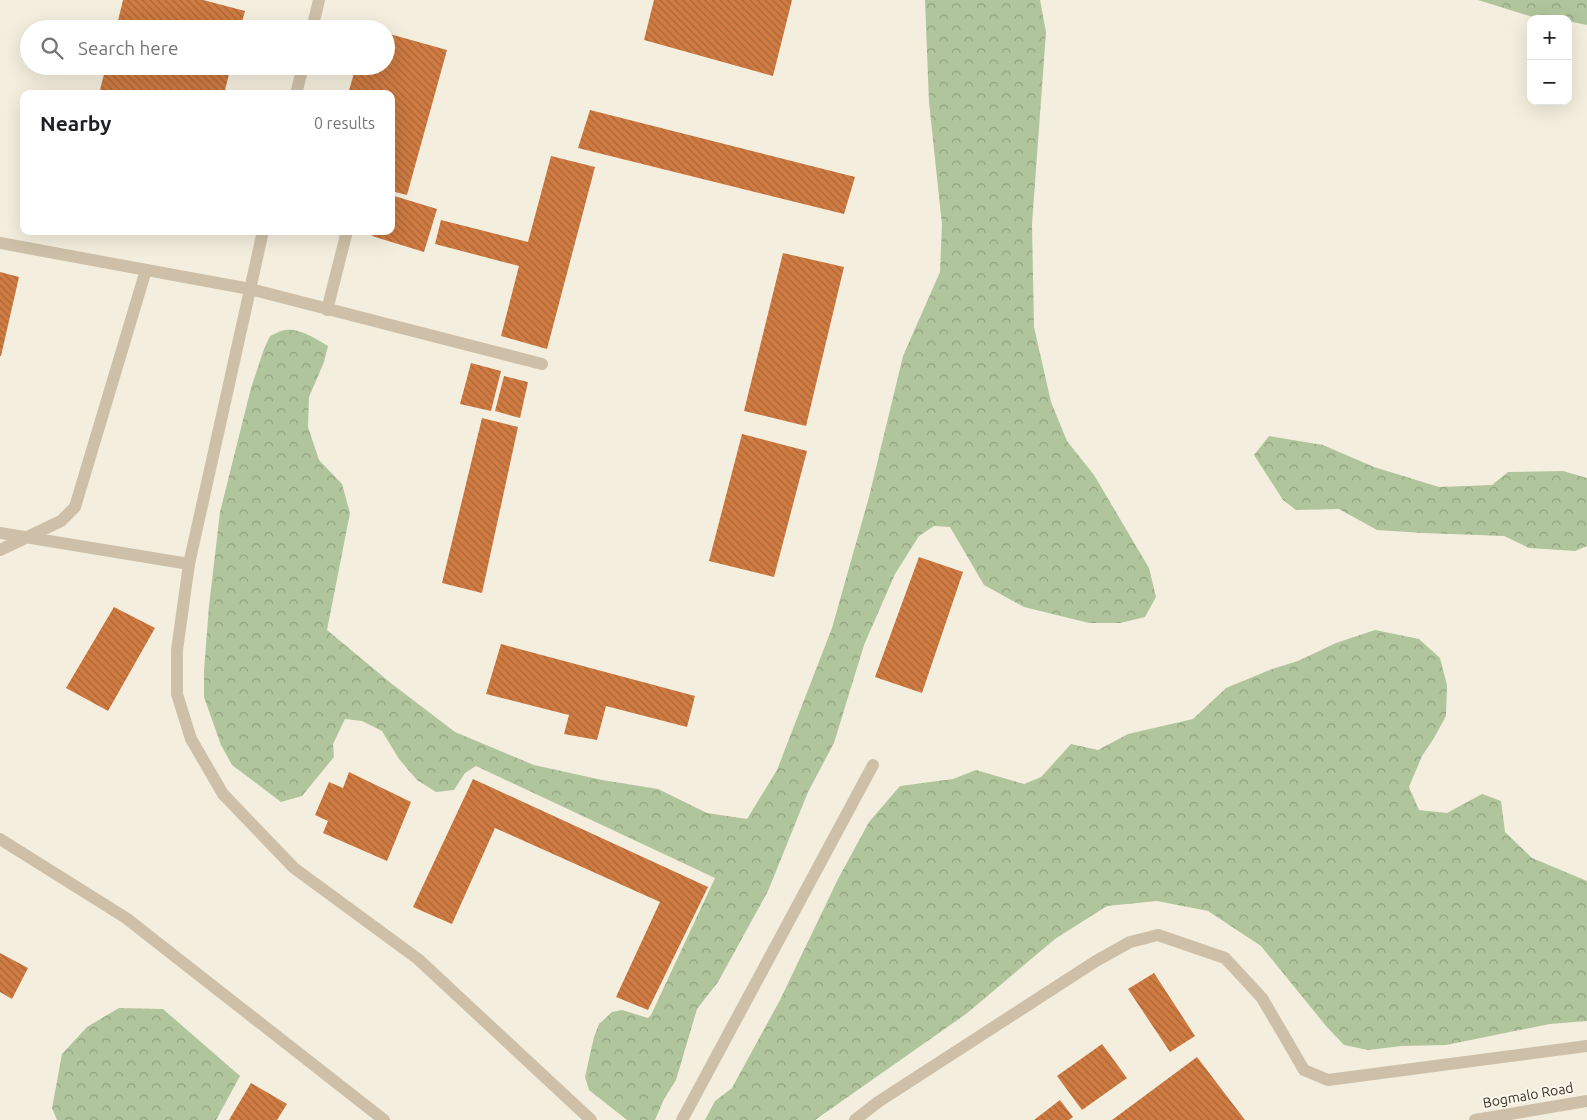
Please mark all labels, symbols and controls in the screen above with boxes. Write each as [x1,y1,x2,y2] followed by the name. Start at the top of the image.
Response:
[1527,15,1572,105] map controls
[1527,15,1572,60] button: +
[20,20,395,75] search box
[38,34,66,62] icon: search
[78,37,178,59] text: Search here
[1527,60,1572,105] button: −
[40,111,111,135] text: Nearby
[314,114,375,132] text: 0 results
[1481,1079,1575,1111] street label: Bogmalo Road

